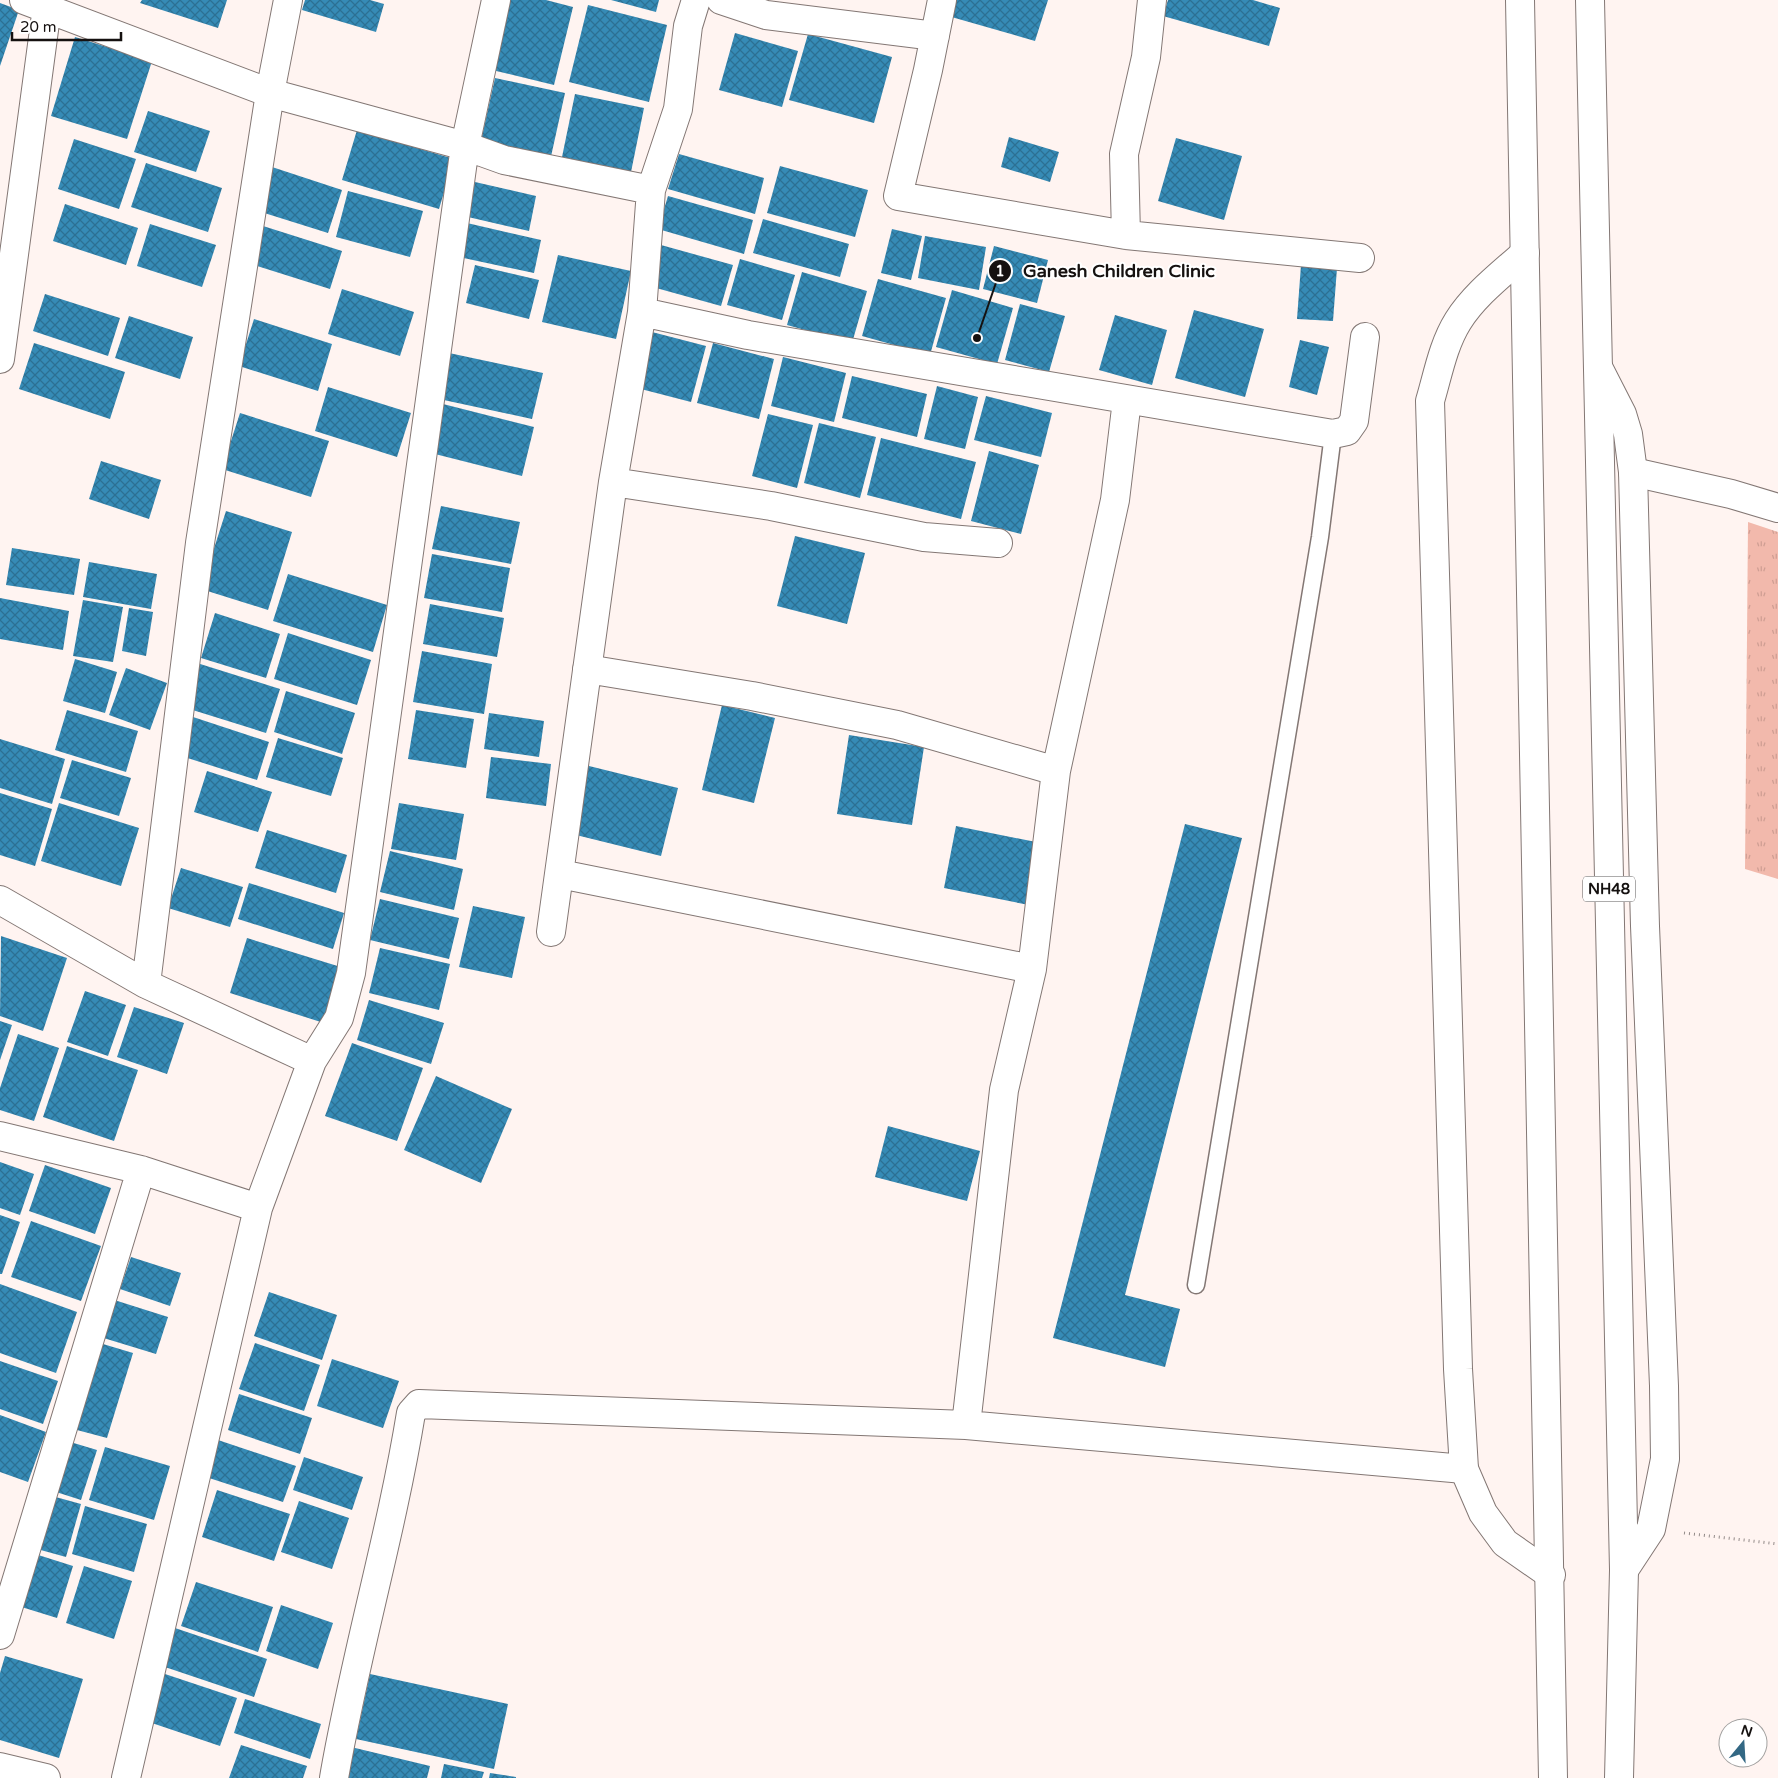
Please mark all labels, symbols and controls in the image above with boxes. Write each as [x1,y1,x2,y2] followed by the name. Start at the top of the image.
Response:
[12,10,121,42] scale bar
[20,18,57,36] text: 20 m
[988,254,1225,287] callout: Ganesh Children Clinic
[1023,260,1215,282] text: Ganesh Children Clinic
[995,262,1005,280] text: 1
[1583,876,1635,902] road number: NH48
[1718,1718,1768,1768] north arrow
[1739,1721,1755,1741] text: N

